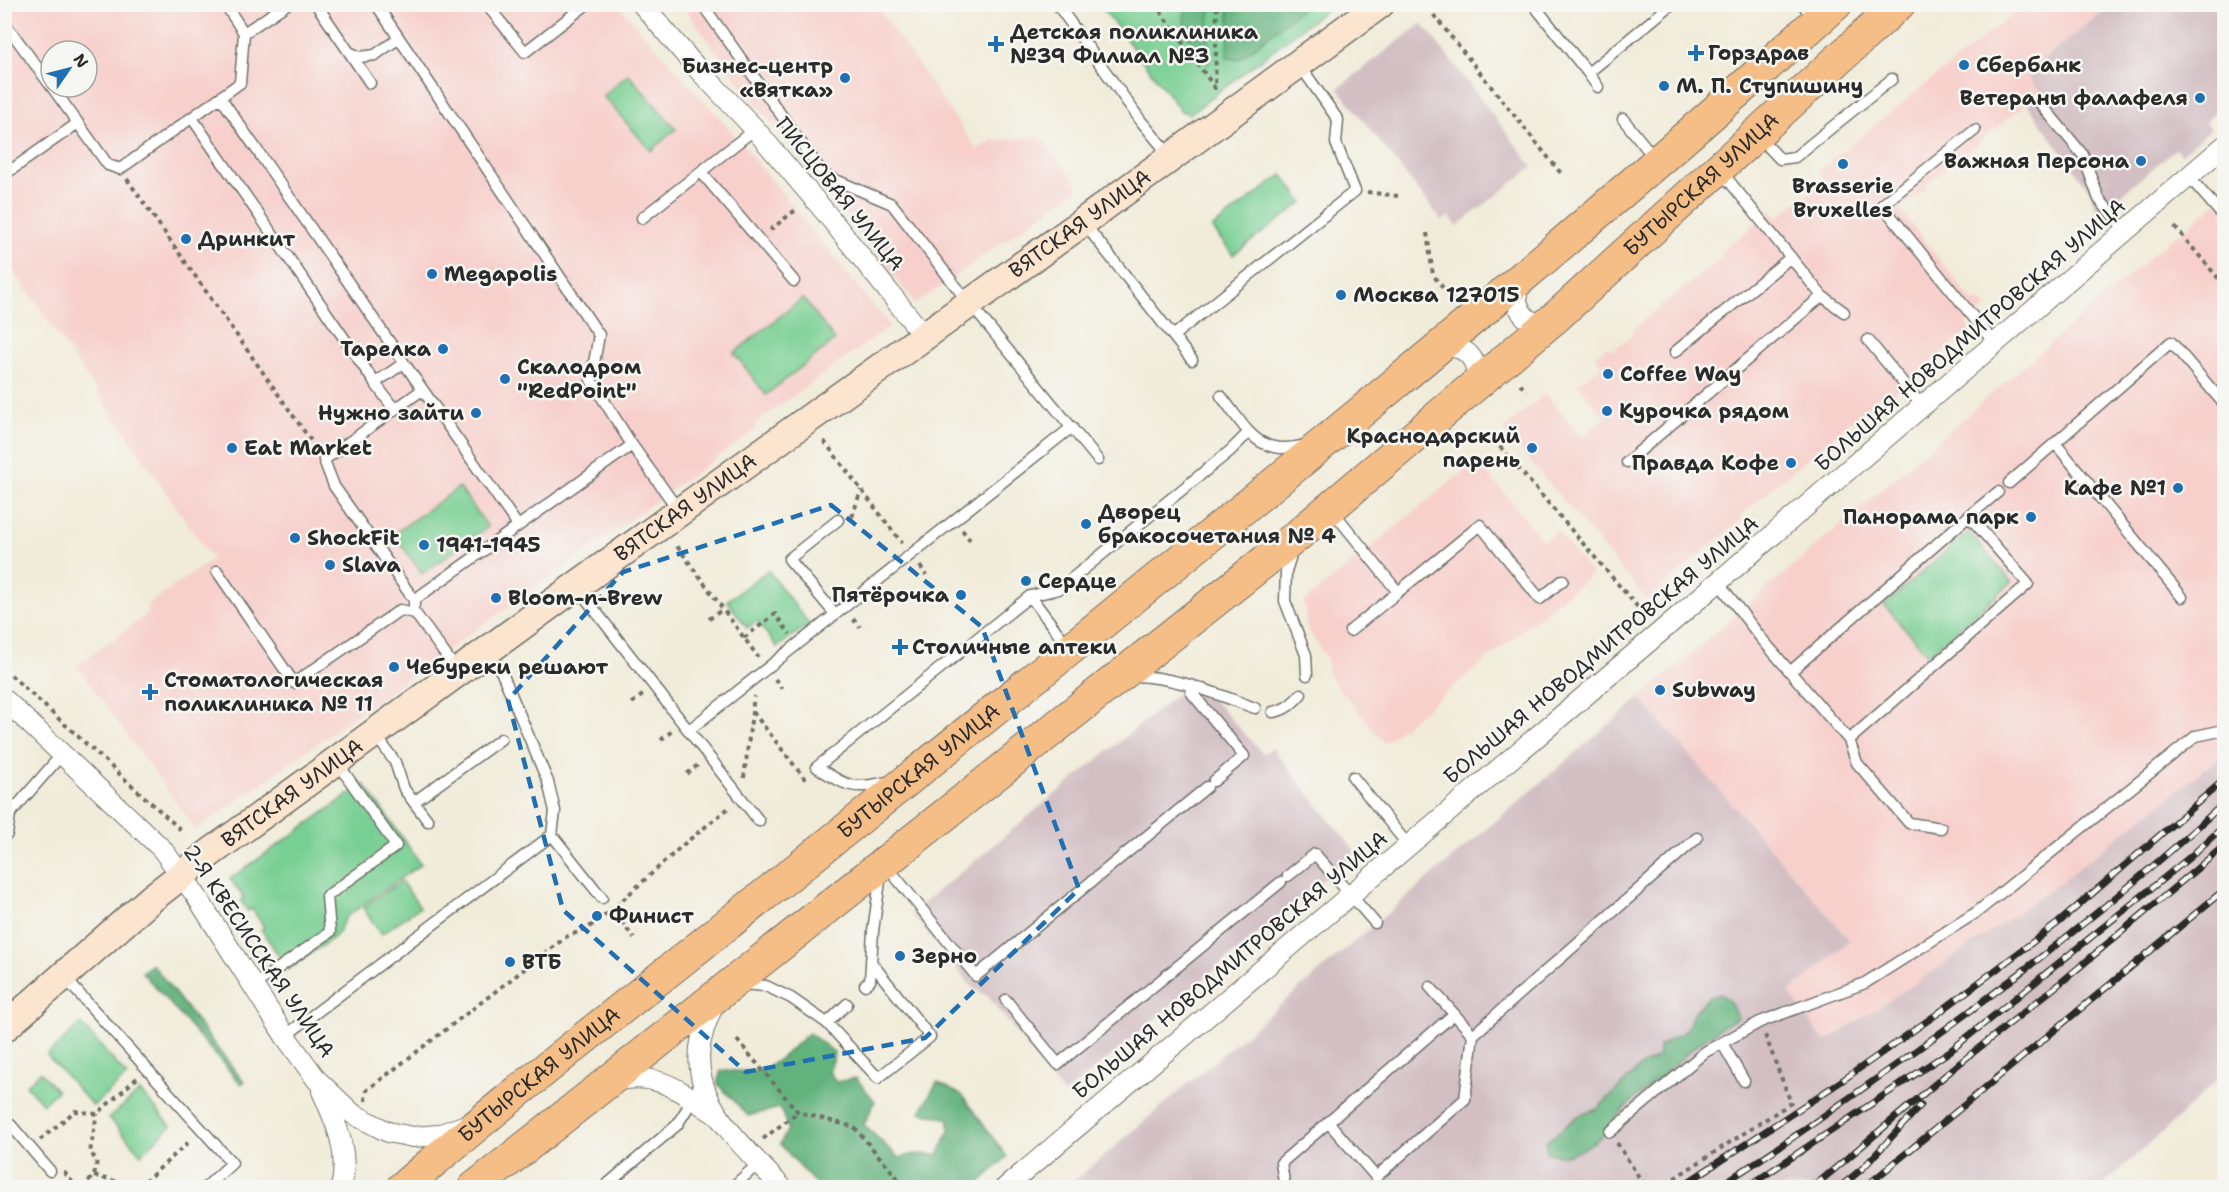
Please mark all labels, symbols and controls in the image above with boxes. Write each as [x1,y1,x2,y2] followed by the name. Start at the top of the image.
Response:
[1010,18,1259,70] place label: Детская поликлиника №39 Филиал №3
[987,35,1005,53] marker: Детская поликлиника №39 Филиал №3
[39,39,99,99] north arrow
[1708,39,1809,67] place label: Горздрав
[1689,46,1703,60] marker: Горздрав
[69,49,93,72] text: N
[1976,51,2081,79] place label: Сбербанк
[682,52,833,104] place label: Бизнес-центр «Вятка»
[1957,58,1971,72] marker: Сбербанк
[838,71,852,85] marker: Бизнес-центр «Вятка»
[1676,72,1863,100] place label: М. П. Ступишину
[1657,79,1671,93] marker: М. П. Ступишину
[1960,84,2188,112] place label: Ветераны фалафеля
[2193,91,2207,105] marker: Ветераны фалафеля
[1618,106,1785,262] street label: БУТЫРСКАЯ УЛИЦА
[769,111,911,277] street label: ПИСЦОВАЯ УЛИЦА
[1944,147,2130,175] place label: Важная Персона
[2134,154,2148,168] marker: Важная Персона
[1836,157,1850,171] marker: Brasserie Bruxelles
[1003,163,1157,285] street label: ВЯТСКАЯ УЛИЦА
[1792,172,1894,224] place label: Brasserie Bruxelles
[1809,192,2131,478] street label: БОЛЬШАЯ НОВОДМИТРОВСКАЯ УЛИЦА
[198,225,295,253] place label: Дринкит
[179,232,193,246] marker: Дринкит
[444,260,557,288] place label: Megapolis
[425,267,439,281] marker: Megapolis
[1353,281,1520,309] place label: Москва 127015
[1334,288,1348,302] marker: Москва 127015
[340,335,432,363] place label: Тарелка
[436,342,450,356] marker: Тарелка
[517,353,642,405] place label: Скалодром "RedPoint"
[1620,360,1741,388] place label: Coffee Way
[1601,367,1615,381] marker: Coffee Way
[498,372,512,386] marker: Скалодром "RedPoint"
[1619,397,1790,425] place label: Курочка рядом
[318,399,464,427] place label: Нужно зайти
[1600,404,1614,418] marker: Курочка рядом
[469,406,483,420] marker: Нужно зайти
[1347,422,1520,474] place label: Краснодарский парень
[244,434,372,462] place label: Eat Market
[225,441,239,455] marker: Eat Market
[1525,441,1539,455] marker: Краснодарский парень
[608,447,762,568] street label: ВЯТСКАЯ УЛИЦА
[1632,449,1779,477] place label: Правда Кофе
[1784,456,1798,470] marker: Правда Кофе
[2064,474,2166,502] place label: Кафе №1
[2171,481,2185,495] marker: Кафе №1
[1098,498,1336,550] place label: Дворец бракосочетания № 4
[1843,503,2019,531] place label: Панорама парк
[1438,510,1764,790] street label: БОЛЬШАЯ НОВОДМИТРОВСКАЯ УЛИЦА
[2024,510,2038,524] marker: Панорама парк
[1079,517,1093,531] marker: Дворец бракосочетания № 4
[307,524,399,552] place label: ShockFit
[288,531,302,545] marker: ShockFit
[436,531,541,559] place label: 1941-1945
[417,538,431,552] marker: 1941-1945
[342,551,402,579] place label: Slava
[323,558,337,572] marker: Slava
[1038,567,1117,595] place label: Сердце
[1019,574,1033,588] marker: Сердце
[832,581,950,609] place label: Пятёрочка
[508,584,662,612] place label: Bloom-n-Brew
[954,588,968,602] marker: Пятёрочка
[489,591,503,605] marker: Bloom-n-Brew
[912,633,1117,661] place label: Столичные аптеки
[893,640,907,654] marker: Столичные аптеки
[406,653,609,681] place label: Чебуреки решают
[387,660,401,674] marker: Чебуреки решают
[164,666,383,718] place label: Стоматологическая поликлиника № 11
[1672,676,1756,704] place label: Subway
[141,683,159,701] marker: Стоматологическая поликлиника № 11
[1653,683,1667,697] marker: Subway
[832,697,1006,845] street label: БУТЫРСКАЯ УЛИЦА
[216,732,369,854] street label: ВЯТСКАЯ УЛИЦА
[1067,825,1393,1105] street label: БОЛЬШАЯ НОВОДМИТРОВСКАЯ УЛИЦА
[177,839,341,1063] street label: 2-Я КВЕСИССКАЯ УЛИЦА
[609,902,694,930] place label: Финист
[590,909,604,923] marker: Финист
[912,942,977,970] place label: Зерно
[522,948,562,976] place label: ВТБ
[893,949,907,963] marker: Зерно
[503,955,517,969] marker: ВТБ
[452,1001,626,1149] street label: БУТЫРСКАЯ УЛИЦА

